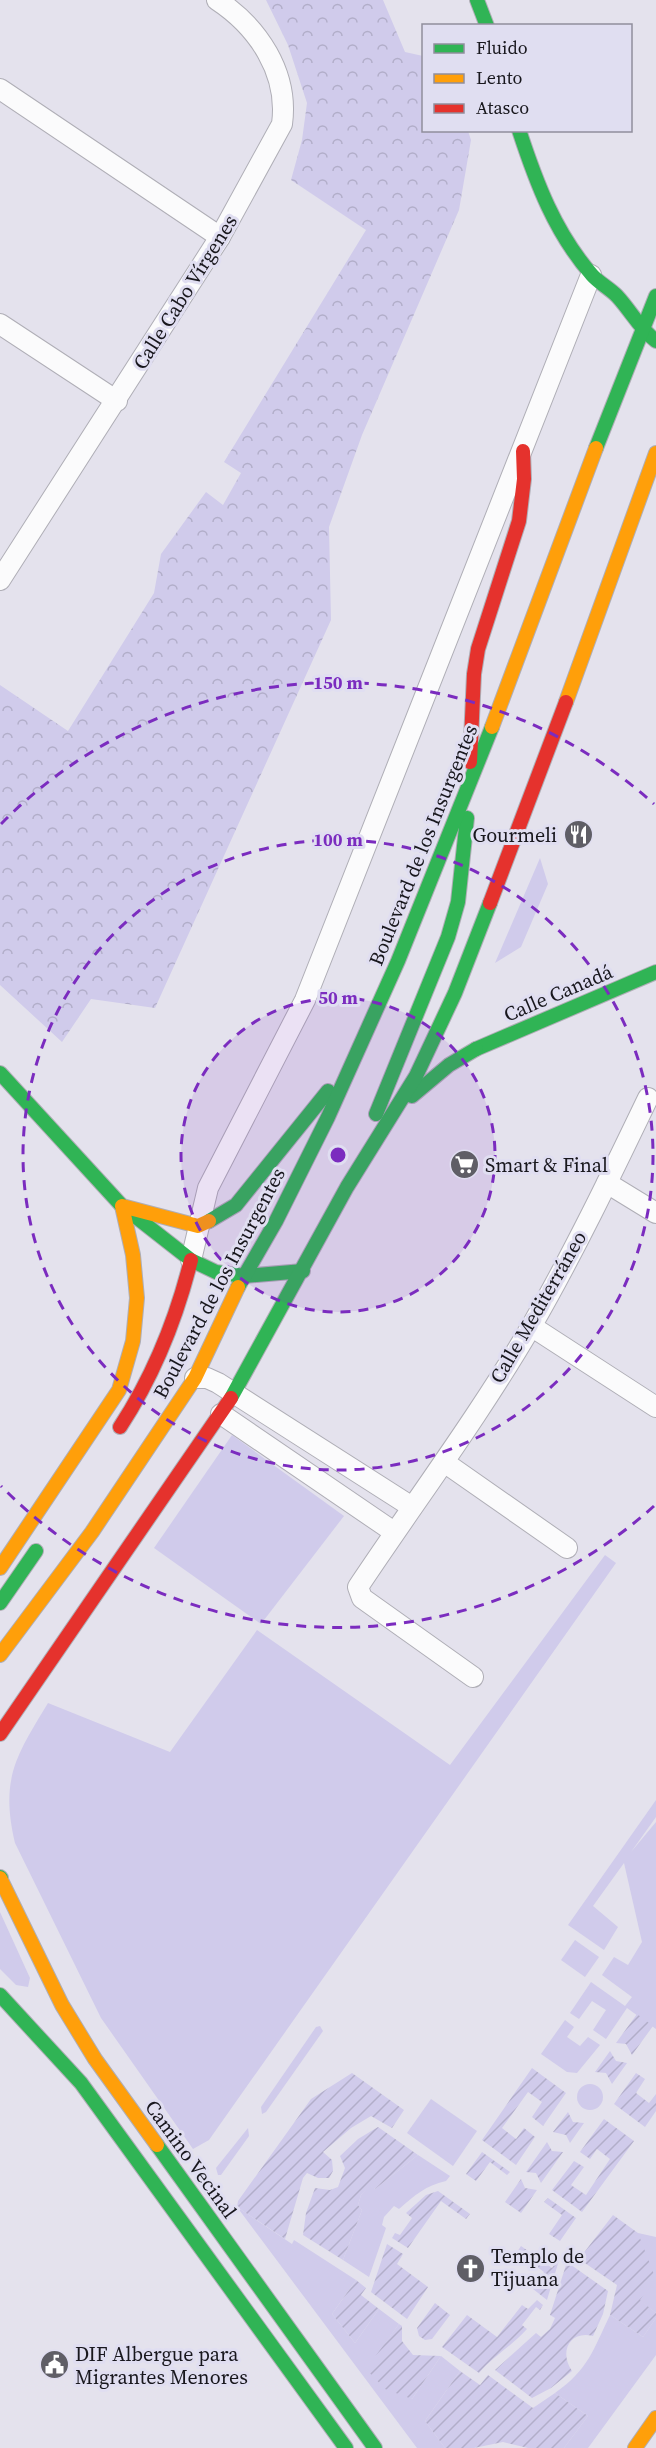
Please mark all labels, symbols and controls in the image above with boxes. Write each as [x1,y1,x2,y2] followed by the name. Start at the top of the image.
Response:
[422,24,632,132] legend
[476,35,528,60] text: Fluido
[476,65,523,90] text: Lento
[476,95,529,120] text: Atasco
[126,209,244,375] street label: Calle Cabo Vírgenes
[313,670,363,695] text: 150 m
[362,720,484,970] street label: Boulevard de los Insurgentes
[562,819,594,851] restaurant icon: Gourmeli
[473,821,557,849] place label: Gourmeli
[313,827,363,852] text: 100 m
[499,957,618,1029] street label: Calle Canadá
[318,985,358,1010] text: 50 m
[328,1145,348,1165] centre of rings
[448,1149,480,1181] supermarket icon: Smart & Final
[485,1151,608,1179] place label: Smart & Final
[146,1163,292,1403] street label: Boulevard de los Insurgentes
[483,1226,593,1388] street label: Calle Mediterráneo
[139,2094,244,2224] street label: Camino Vecinal
[491,2242,584,2293] place label: Templo de Tijuana
[454,2252,486,2284] church icon: Templo de Tijuana
[75,2340,248,2391] place label: DIF Albergue para Migrantes Menores
[38,2349,70,2381] public building icon: DIF Albergue para Migrantes Menores

